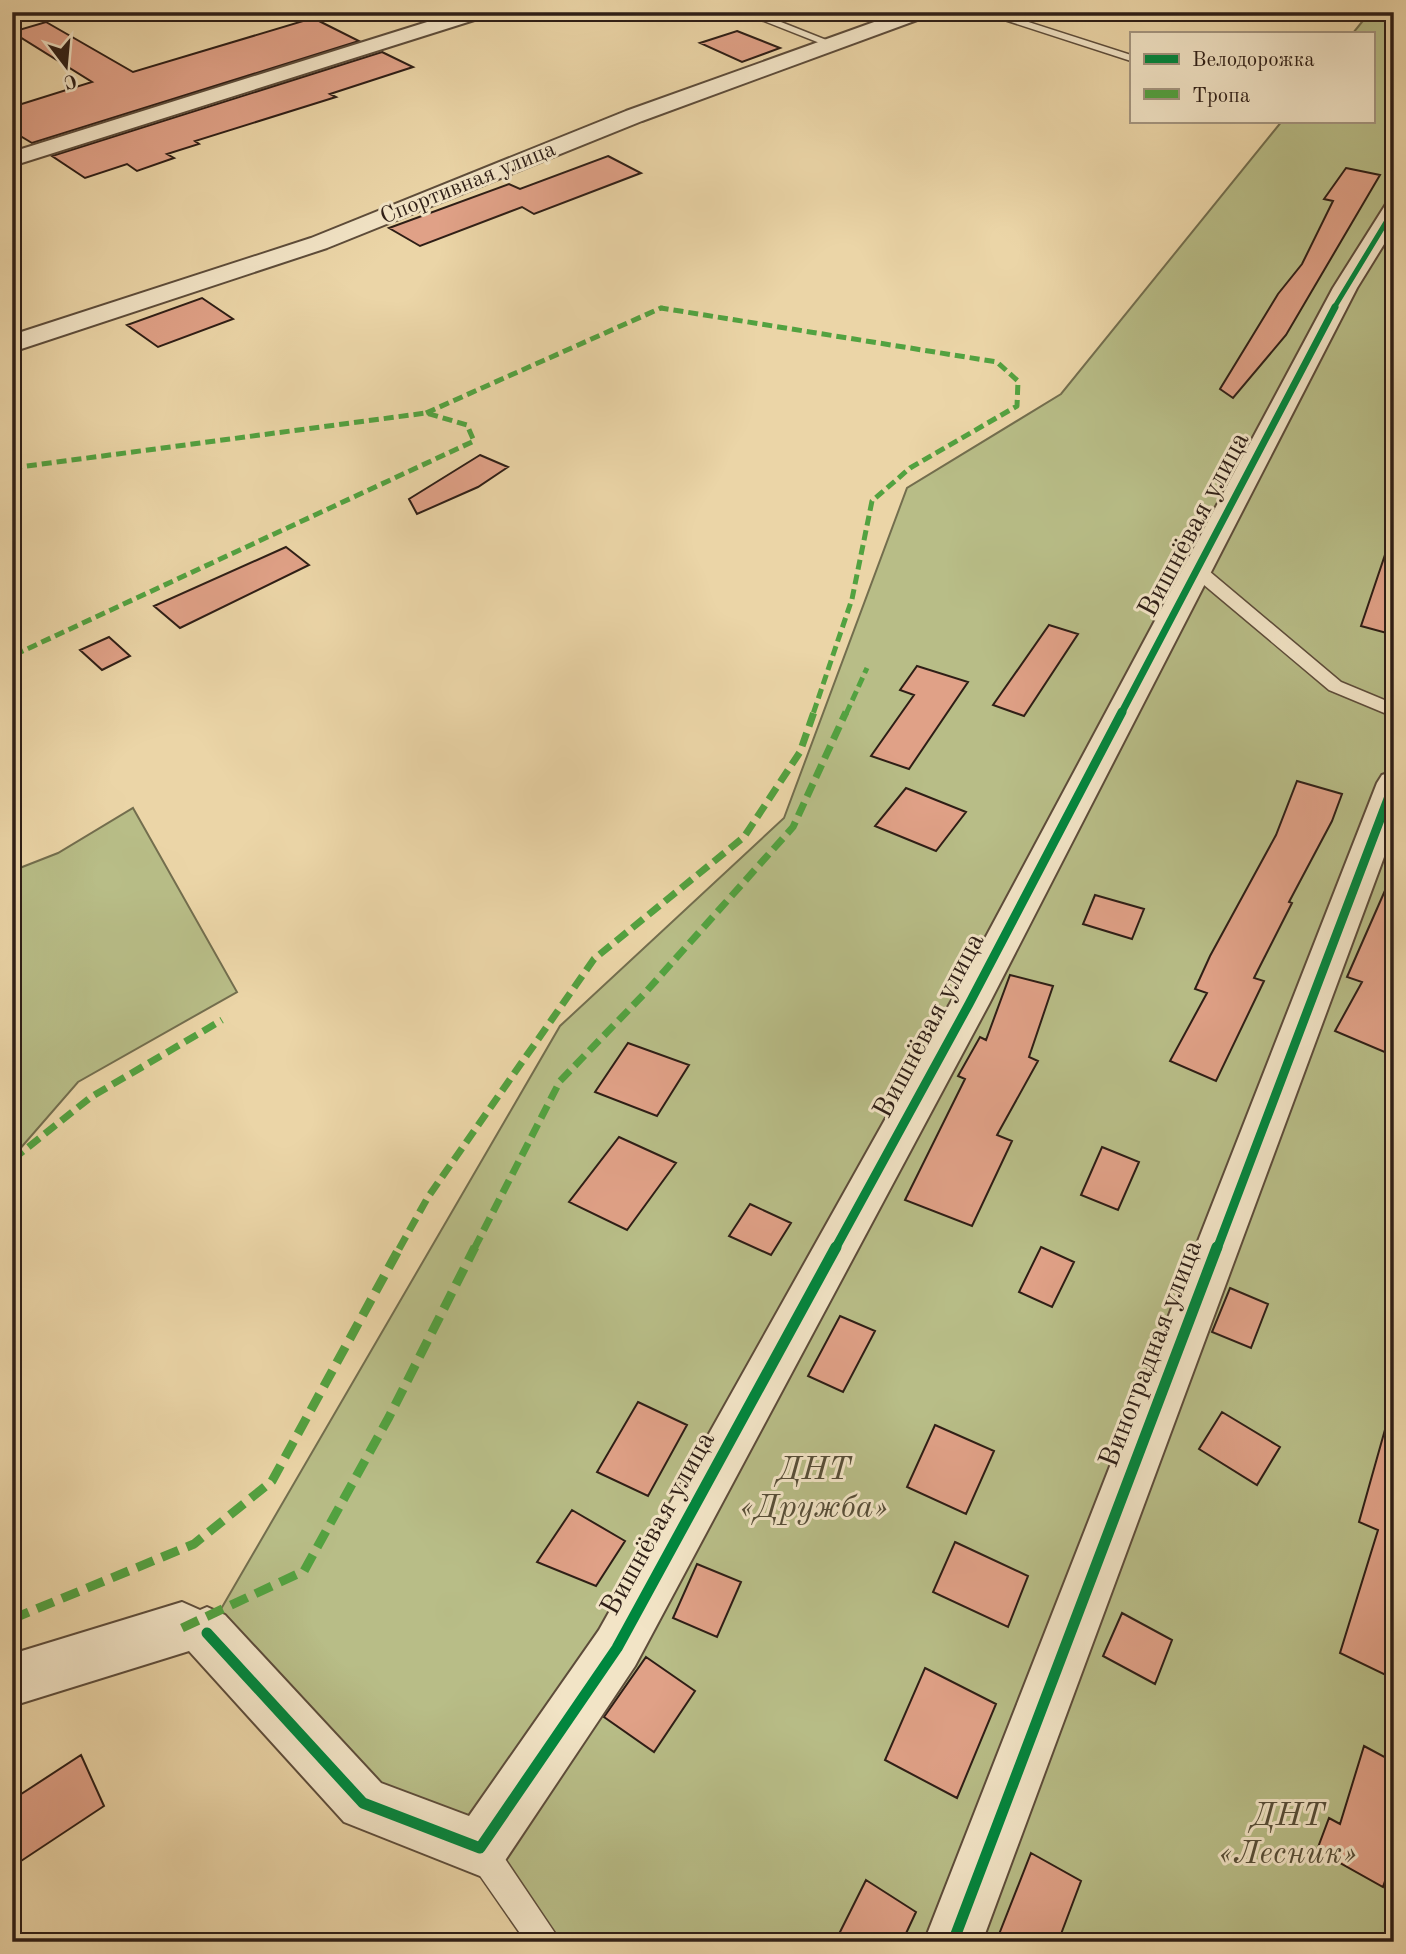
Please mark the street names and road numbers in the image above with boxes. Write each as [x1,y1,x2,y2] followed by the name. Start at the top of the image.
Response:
[377,137,559,229] street label: Спортивная улица
[1134,428,1256,622] street label: Вишнёвая улица
[869,929,991,1123] street label: Вишнёвая улица
[1096,1236,1208,1472] street label: Виноградная улица
[597,1427,721,1621] street label: Вишнёвая улица

